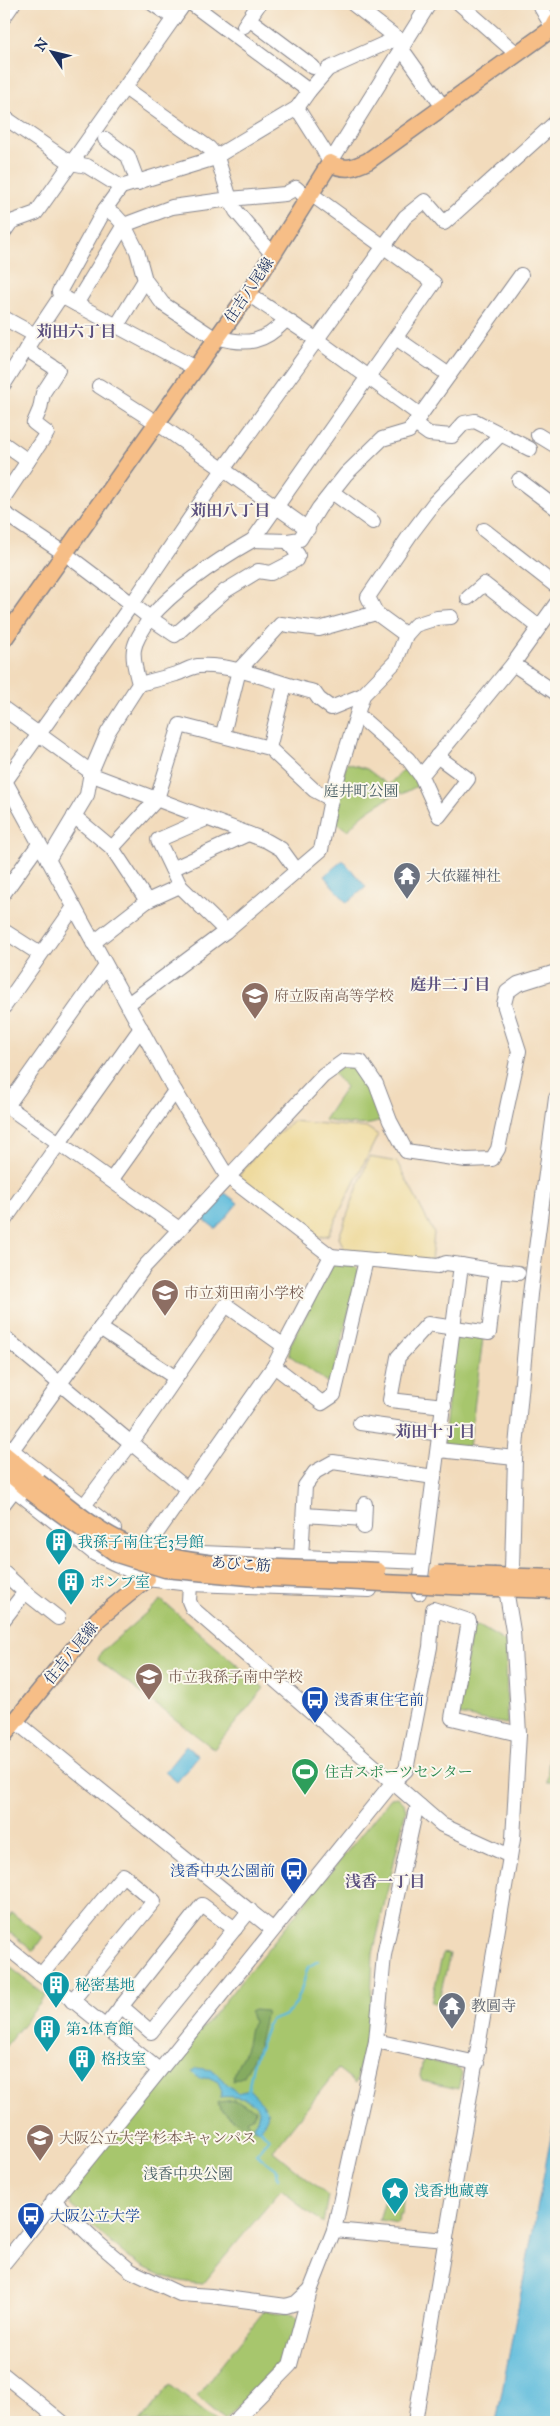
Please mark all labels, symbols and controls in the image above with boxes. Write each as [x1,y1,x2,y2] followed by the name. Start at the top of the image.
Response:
[28,28,78,78] north arrow
[31,35,52,55] text: N
[221,254,277,326] street label: 住吉八尾線
[36,322,116,341] district label: 苅田六丁目
[190,501,270,520] district label: 苅田八丁目
[323,782,399,800] park label: 庭井町公園
[392,861,422,900] temple icon: 大依羅神社
[426,867,501,885] place label: 大依羅神社
[410,975,490,994] district label: 庭井二丁目
[240,981,270,1020] school or university icon: 府立阪南高等学校
[274,987,394,1005] place label: 府立阪南高等学校
[150,1278,180,1317] school or university icon: 市立苅田南小学校
[184,1284,304,1302] place label: 市立苅田南小学校
[395,1422,475,1441] district label: 苅田十丁目
[44,1527,74,1566] building icon: 我孫子南住宅3号館
[78,1533,204,1551] place label: 我孫子南住宅3号館
[210,1553,272,1575] street label: あびこ筋
[56,1567,86,1606] building icon: ポンプ室
[90,1573,150,1591] place label: ポンプ室
[40,1618,102,1688] street label: 住吉八尾線
[134,1662,164,1701] school or university icon: 市立我孫子南中学校
[168,1668,303,1686] place label: 市立我孫子南中学校
[300,1685,330,1724] bus stop icon: 浅香東住宅前
[334,1691,424,1709] place label: 浅香東住宅前
[290,1757,320,1796] sports icon: 住吉スポーツセンター
[324,1763,473,1781] place label: 住吉スポーツセンター
[279,1856,309,1895] bus stop icon: 浅香中央公園前
[170,1862,275,1880] place label: 浅香中央公園前
[345,1872,425,1891] district label: 浅香一丁目
[41,1970,71,2009] building icon: 秘密基地
[75,1976,135,1994] place label: 秘密基地
[437,1991,467,2030] temple icon: 教圓寺
[471,1997,516,2015] place label: 教圓寺
[32,2014,62,2053] building icon: 第2体育館
[66,2020,133,2038] place label: 第2体育館
[67,2044,97,2083] building icon: 格技室
[101,2050,146,2068] place label: 格技室
[25,2123,55,2162] school or university icon: 大阪公立大学 杉本キャンパス
[59,2129,256,2147] place label: 大阪公立大学 杉本キャンパス
[143,2165,233,2183] park label: 浅香中央公園
[380,2176,410,2215] place icon: 浅香地蔵尊
[414,2182,489,2200] place label: 浅香地蔵尊
[16,2201,46,2240] bus stop icon: 大阪公立大学
[50,2207,140,2225] place label: 大阪公立大学

